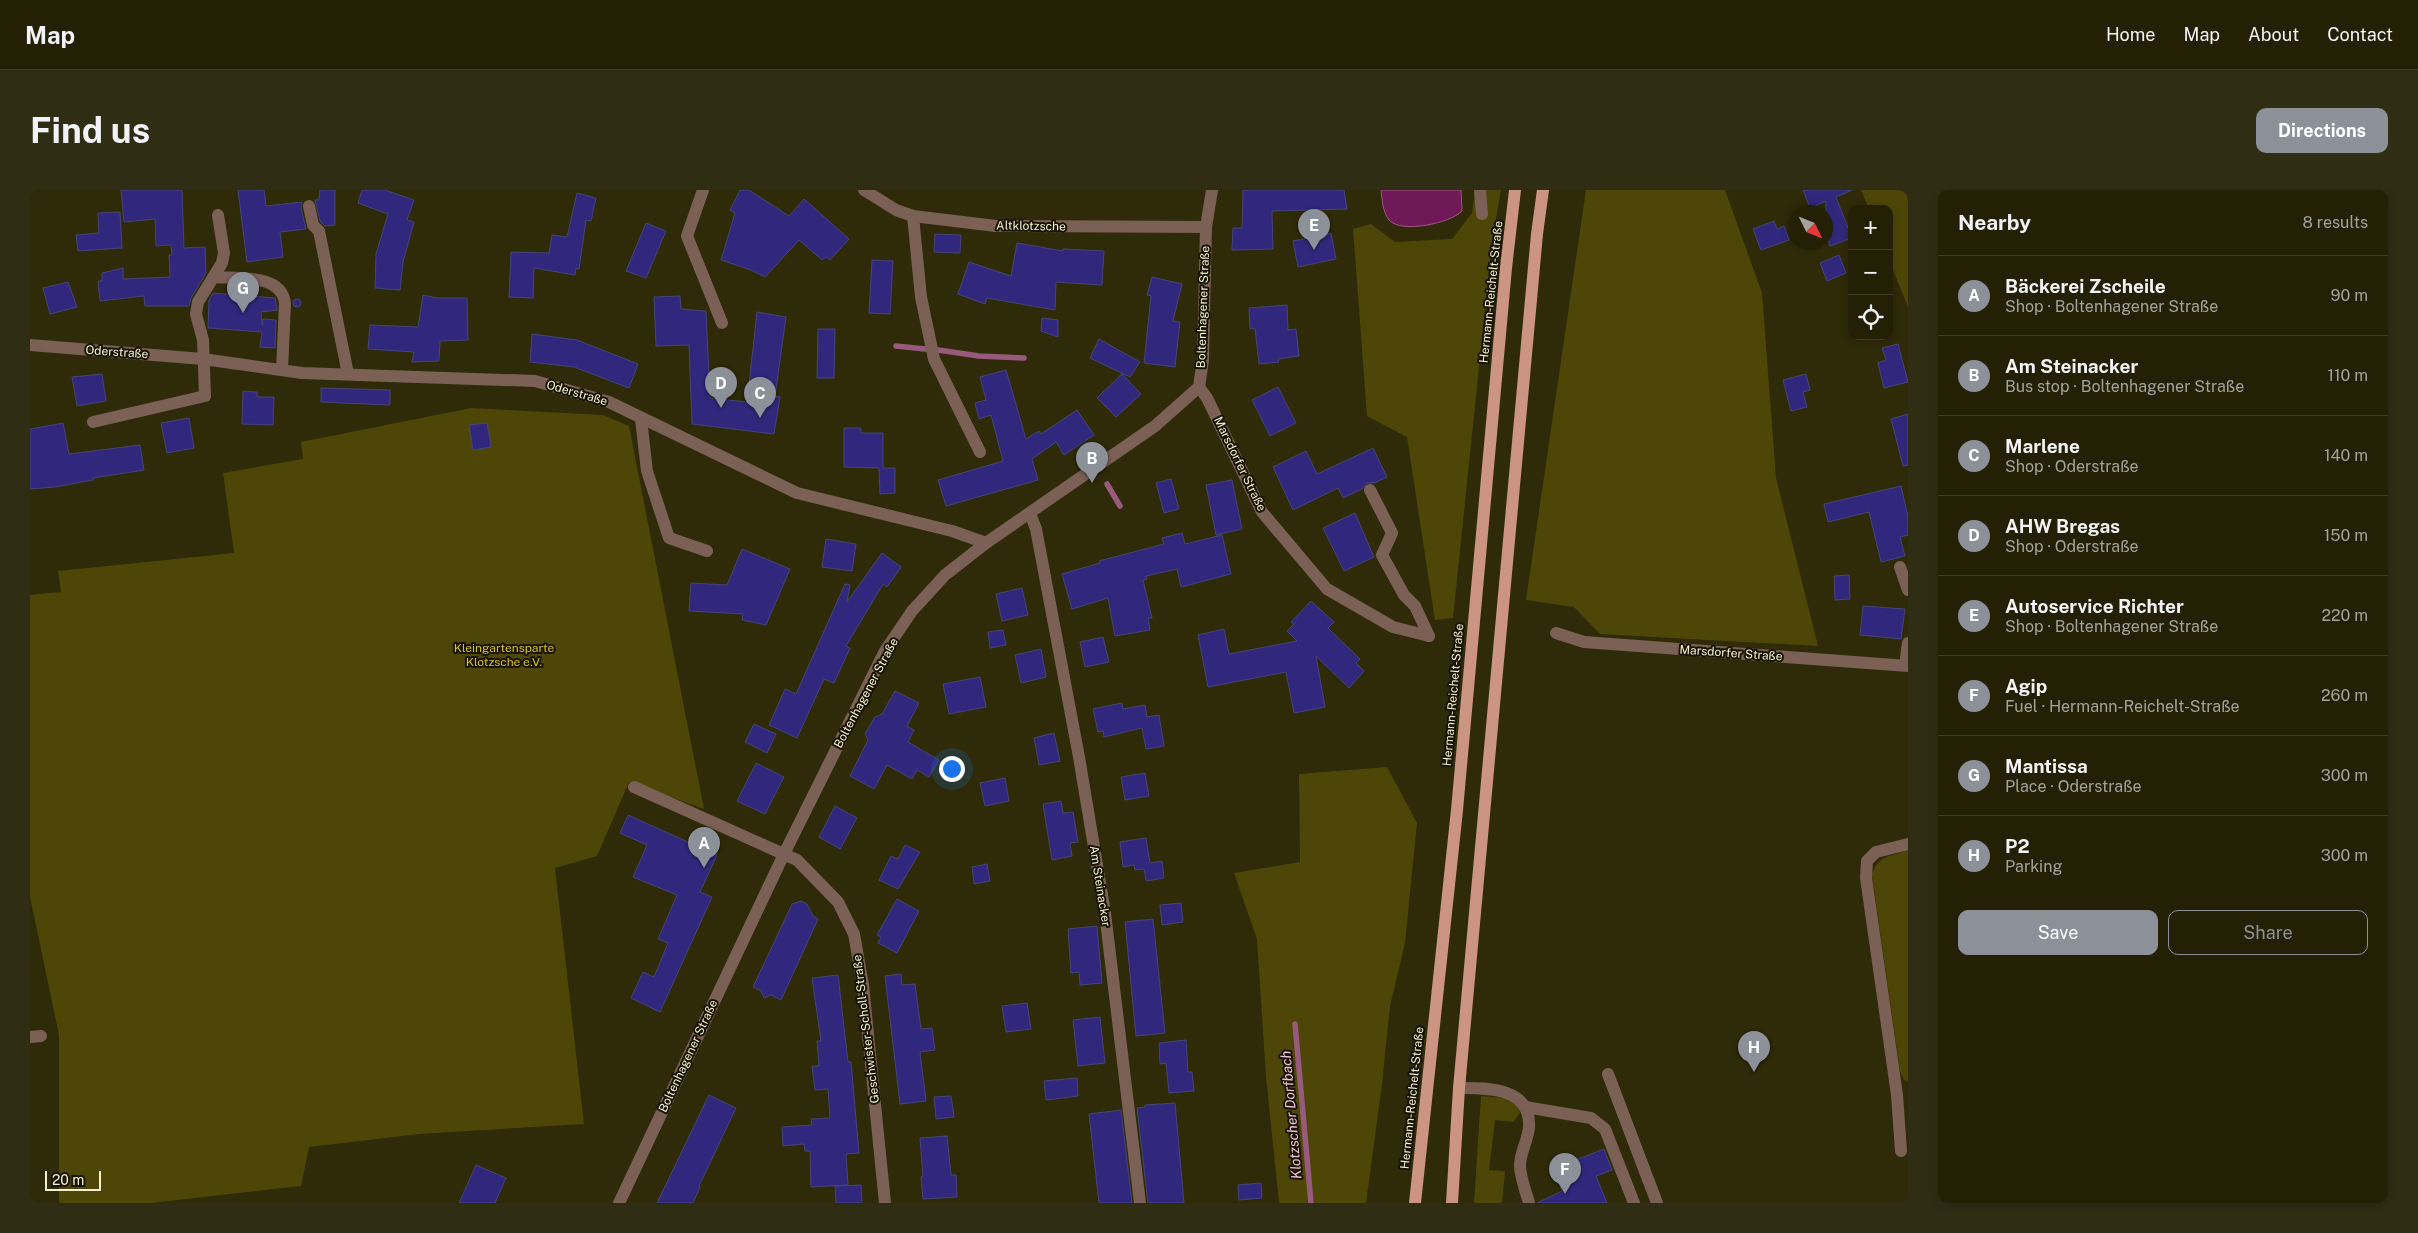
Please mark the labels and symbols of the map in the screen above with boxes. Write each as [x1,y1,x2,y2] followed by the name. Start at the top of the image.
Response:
[1788,205,1833,250] north arrow
[1298,209,1330,250] pin: E
[996,218,1066,234] street label: Altklotzsche
[1477,220,1505,364] street label: Hermann-Reichelt-Straße
[1194,245,1212,369] street label: Boltenhagener Straße
[227,272,259,313] pin: G
[85,343,149,361] street label: Oderstraße
[705,367,737,408] pin: D
[744,377,776,418] pin: C
[545,378,609,408] street label: Oderstraße
[1211,415,1269,514] street label: Marsdorfer Straße
[1076,442,1108,483] pin: B
[1440,623,1466,767] street label: Hermann-Reichelt-Straße
[831,635,901,750] street label: Boltenhagener Straße
[454,641,554,669] park label: Kleingartensparte Klotzsche e.V.
[1679,642,1783,664] street label: Marsdorfer Straße
[939,756,965,782] your location
[688,827,720,868] pin: A
[1087,844,1113,928] street label: Am Steinacker
[850,954,882,1104] street label: Geschwister-Scholl-Straße
[656,997,720,1115] street label: Boltenhagener Straße
[1398,1026,1426,1170] street label: Hermann-Reichelt-Straße
[1738,1031,1770,1072] pin: H
[1277,1050,1305,1180] water label: Klotzscher Dorfbach
[1549,1153,1581,1194] pin: F
[45,1168,101,1191] scale bar

